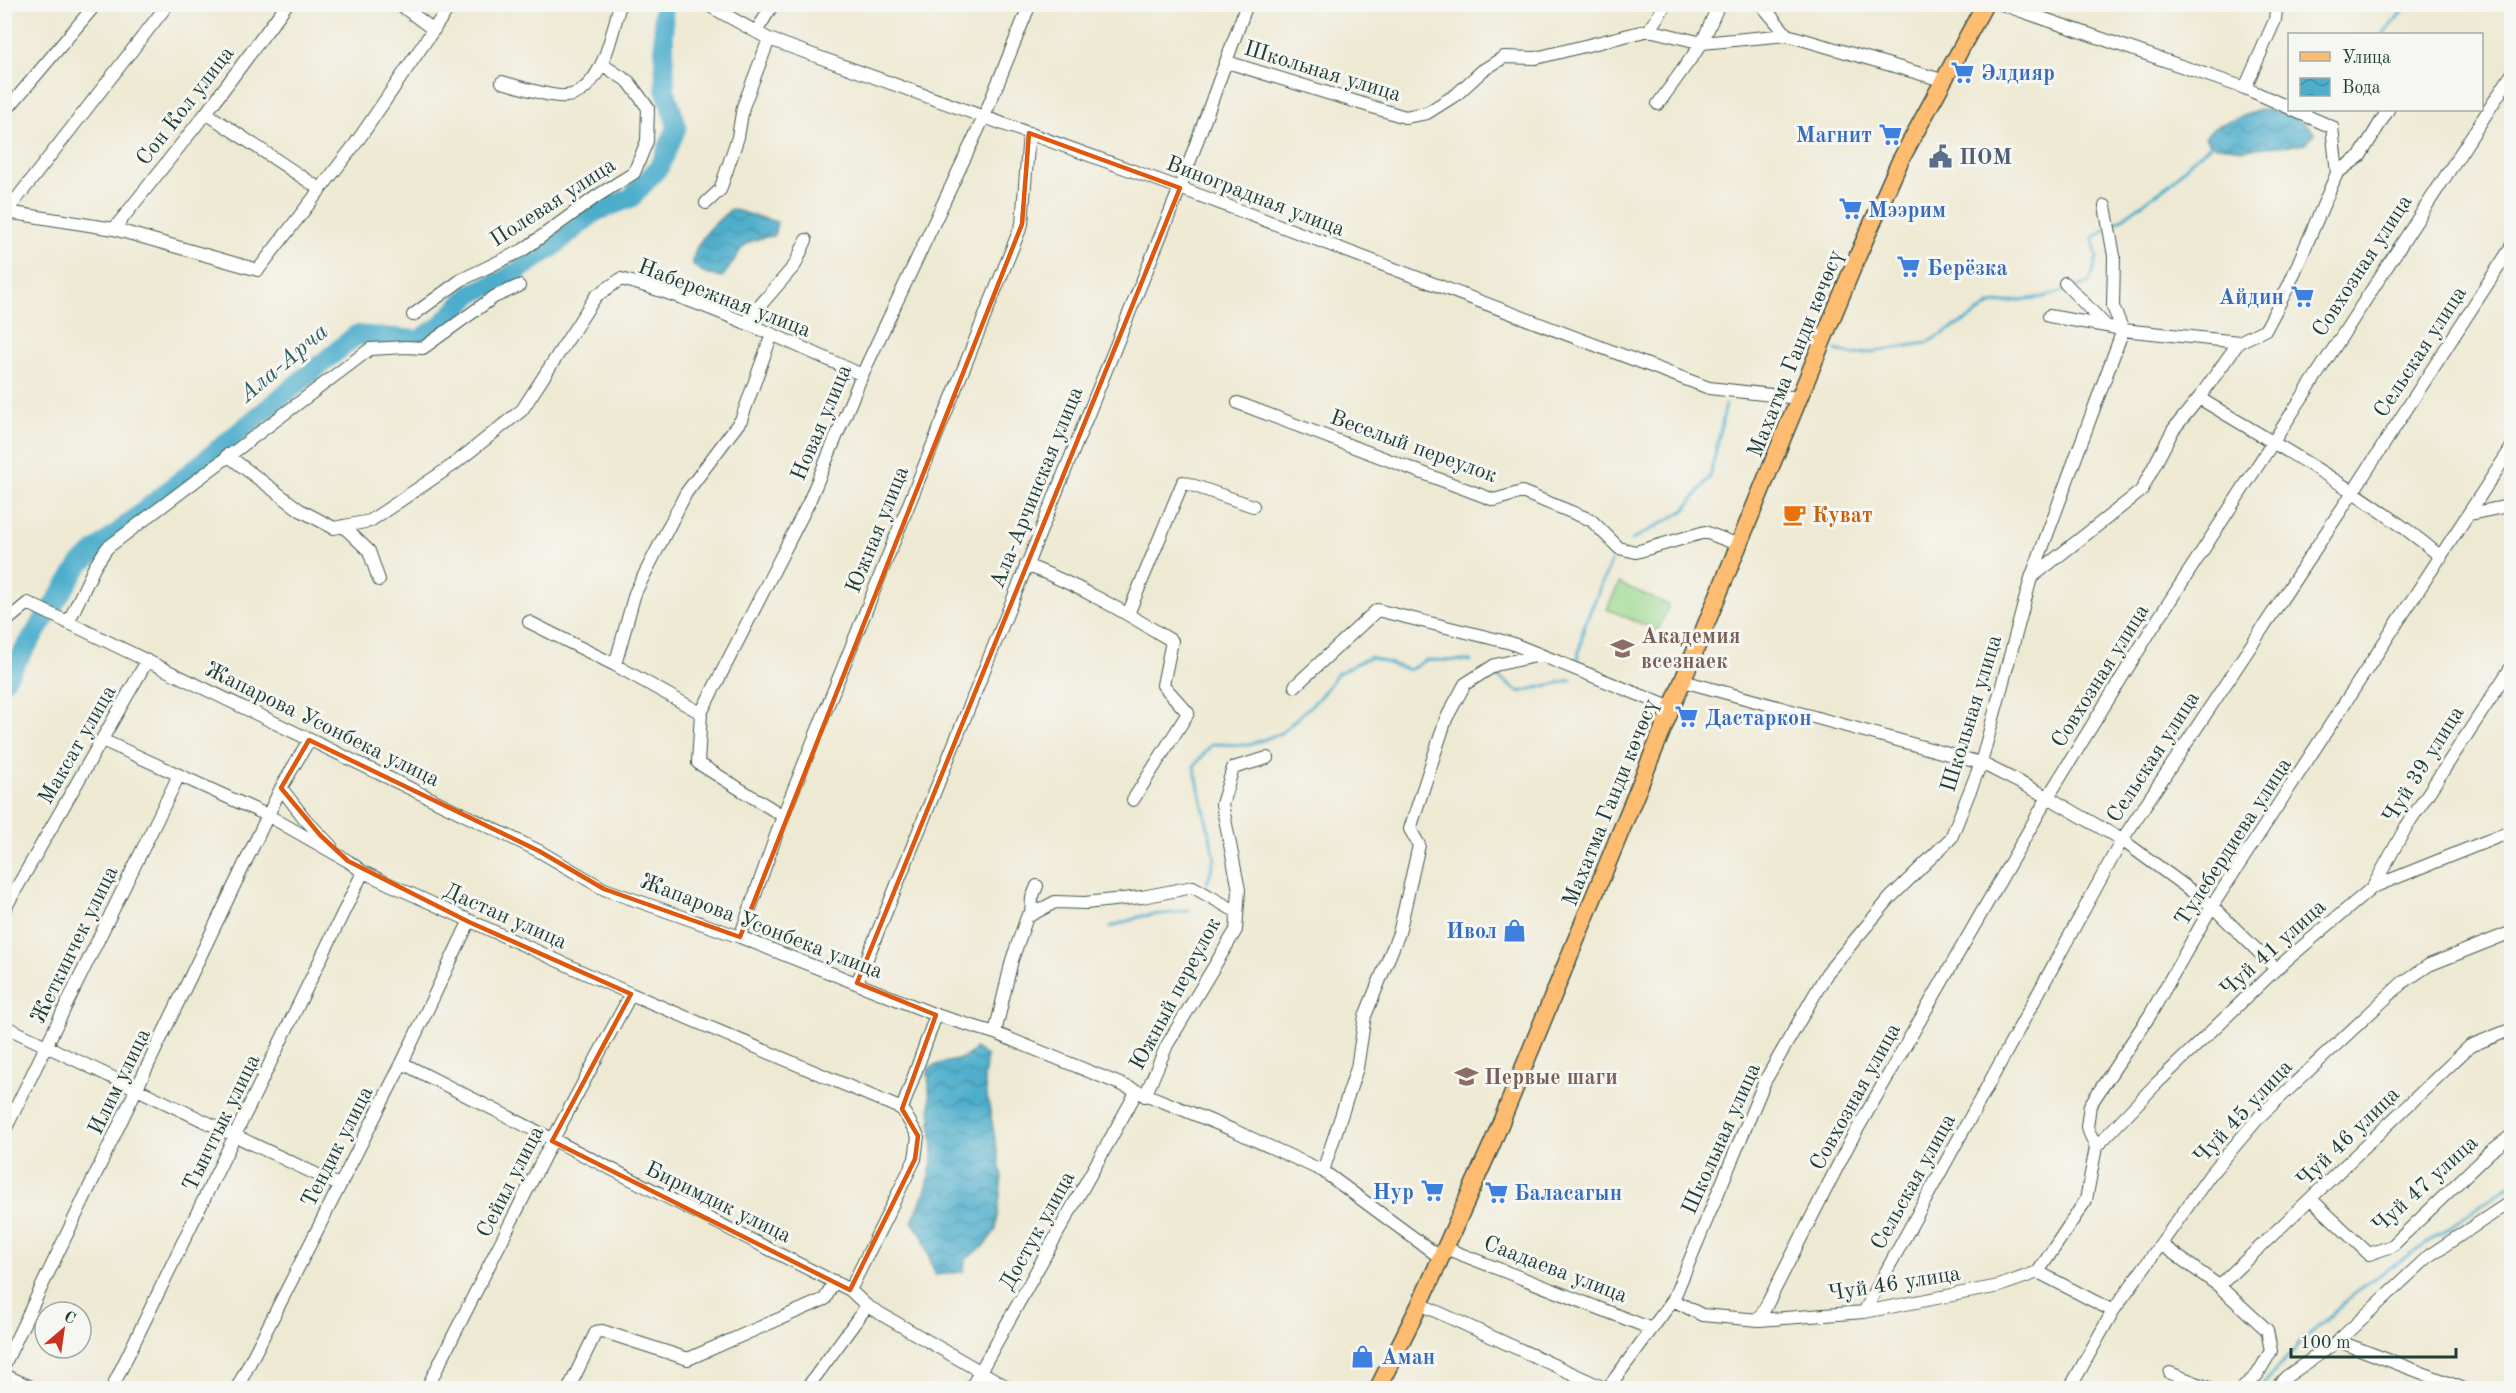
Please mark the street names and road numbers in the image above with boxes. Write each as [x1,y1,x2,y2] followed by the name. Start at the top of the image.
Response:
[1241,38,1404,106] street label: Школьная улица
[132,42,239,170] street label: Сон Кол улица
[1163,153,1348,241] street label: Виноградная улица
[486,154,620,251] street label: Полевая улица
[2309,191,2417,341] street label: Совхозная улица
[1744,247,1848,461] street label: Махатма Ганди көчөсү
[635,256,814,342] street label: Набережная улица
[2370,282,2471,422] street label: Сельская улица
[788,362,856,484] street label: Новая улица
[986,384,1087,592] street label: Ала-Арчинская улица
[1327,406,1500,487] street label: Веселый переулок
[842,463,913,596] street label: Южная улица
[2048,600,2154,752] street label: Совхозная улица
[1938,632,2006,795] street label: Школьная улица
[201,658,443,791] street label: Жапарова Усонбека улица
[35,682,121,808] street label: Максат улица
[2103,687,2204,827] street label: Сельская улица
[1559,696,1663,910] street label: Махатма Ганди көчөсү
[2379,702,2469,828] street label: Чуй 39 улица
[2171,754,2296,930] street label: Тулебердиева улица
[27,863,122,1027] street label: Жеткинчек улица
[637,870,886,983] street label: Жапарова Усонбека улица
[440,880,570,954] street label: Дастан улица
[2216,895,2330,1001] street label: Чуй 41 улица
[1126,914,1225,1074] street label: Южный переулок
[1806,1020,1905,1174] street label: Совхозная улица
[85,1025,155,1138] street label: Илим улица
[179,1051,264,1195] street label: Тынчтык улица
[2190,1056,2297,1169] street label: Чуй 45 улица
[1679,1060,1765,1218] street label: Школьная улица
[298,1083,378,1211] street label: Тендик улица
[2293,1083,2404,1192] street label: Чуй 46 улица
[1867,1110,1960,1254] street label: Сельская улица
[473,1122,548,1241] street label: Сейил улица
[2368,1131,2482,1237] street label: Чуй 47 улица
[642,1158,795,1248] street label: Биримдик улица
[996,1168,1080,1294] street label: Достук улица
[1480,1232,1630,1307] street label: Саадаева улица
[1827,1263,1962,1305] street label: Чуй 46 улица

